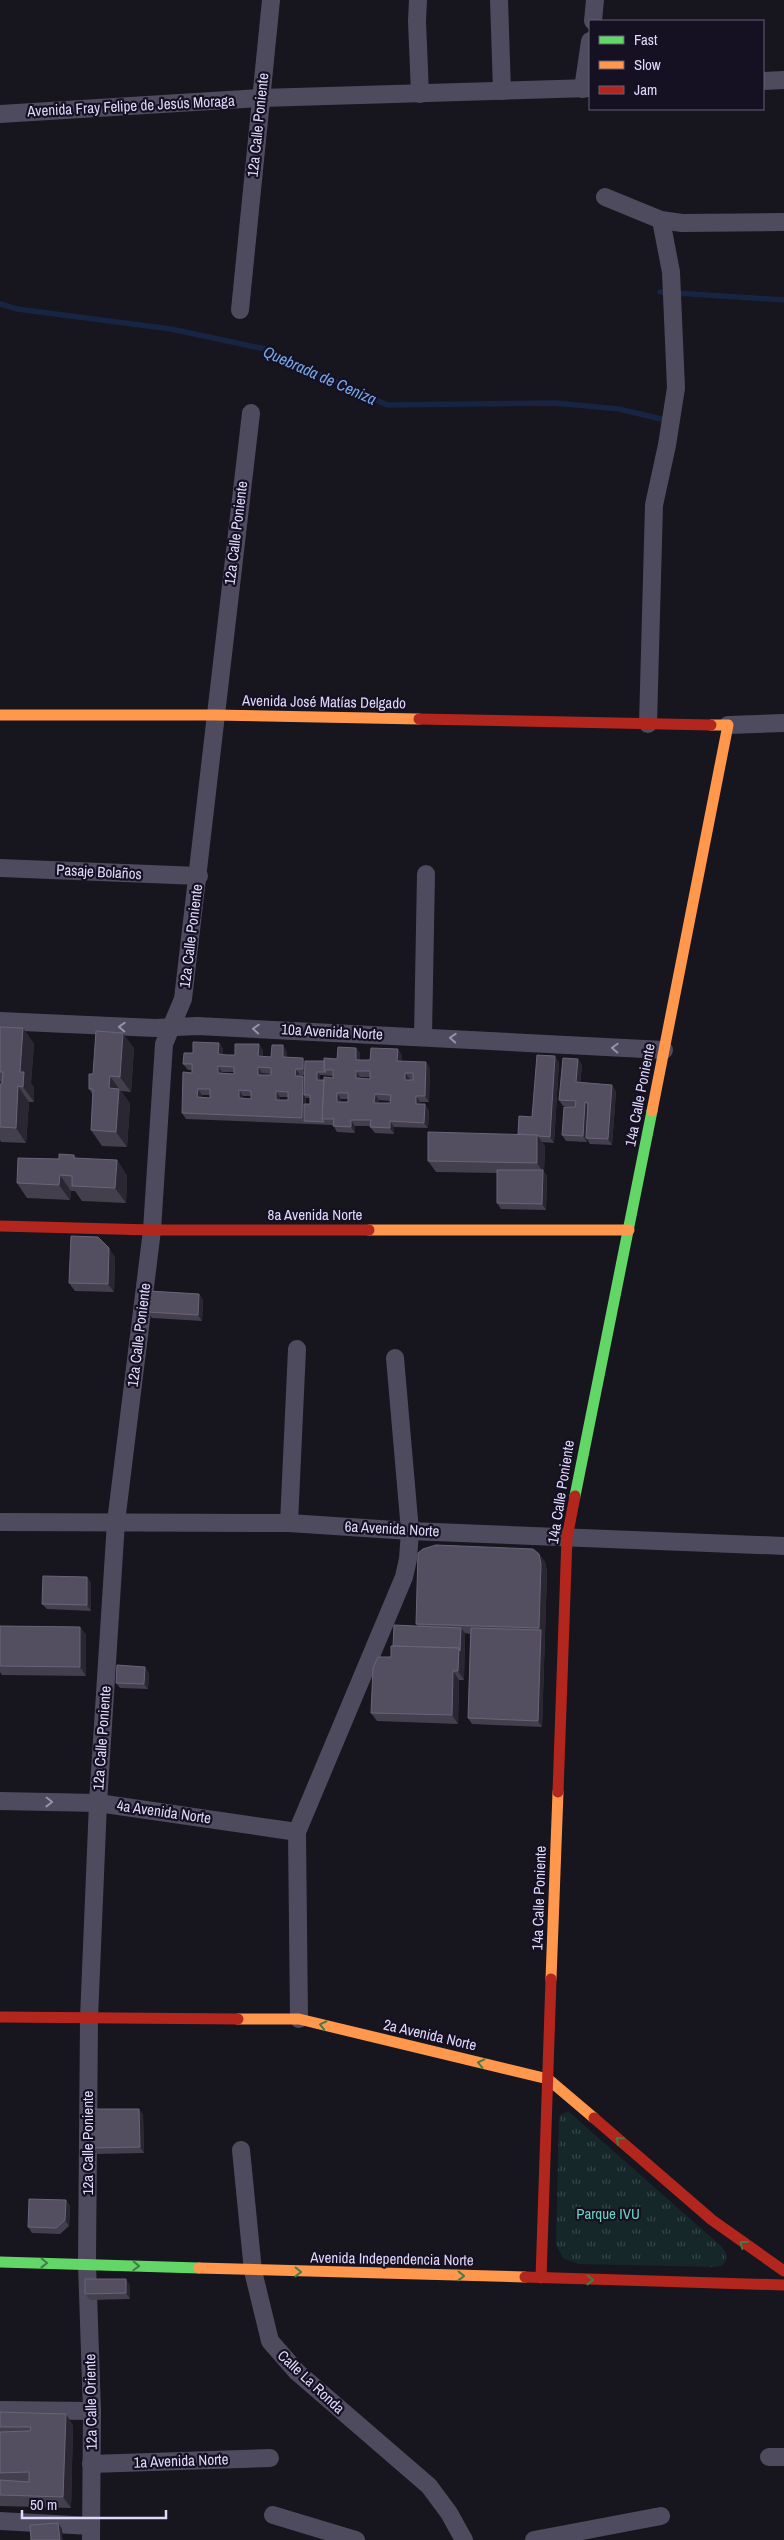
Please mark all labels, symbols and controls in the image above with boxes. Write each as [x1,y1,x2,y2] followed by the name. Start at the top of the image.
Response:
[589,20,764,110] legend
[634,29,658,50] text: Fast
[634,54,661,75] text: Slow
[242,72,273,178] street label: 12a Calle Poniente
[634,79,657,100] text: Jam
[26,90,235,121] street label: Avenida Fray Felipe de Jesús Moraga
[260,340,380,410] water label: Quebrada de Ceniza
[219,480,252,586] street label: 12a Calle Poniente
[241,690,406,713] street label: Avenida José Matías Delgado
[56,859,142,884] street label: Pasaje Bolaños
[174,883,207,989] street label: 12a Calle Poniente
[281,1018,384,1045] street label: 10a Avenida Norte
[117,1021,125,1032] one-way arrow
[251,1023,259,1034] one-way arrow
[449,1032,457,1043] one-way arrow
[619,1041,660,1148] street label: 14a Calle Poniente
[611,1042,619,1053] one-way arrow
[268,1204,363,1225] street label: 8a Avenida Norte
[122,1282,155,1388] street label: 12a Calle Poniente
[542,1438,579,1545] street label: 14a Calle Poniente
[344,1516,440,1541] street label: 6a Avenida Norte
[87,1685,116,1791] street label: 12a Calle Poniente
[116,1795,213,1829] street label: 4a Avenida Norte
[45,1797,53,1807] one-way arrow
[526,1845,551,1951] street label: 14a Calle Poniente
[382,2014,479,2055] street label: 2a Avenida Norte
[318,2020,327,2031] one-way arrow
[476,2058,485,2069] one-way arrow
[77,2091,98,2195] street label: 12a Calle Poniente
[615,2137,624,2146] one-way arrow
[576,2203,640,2224] park label: Parque IVU
[739,2241,749,2250] one-way arrow
[309,2247,474,2270] street label: Avenida Independencia Norte
[40,2258,48,2269] one-way arrow
[132,2261,140,2272] one-way arrow
[294,2267,302,2277] one-way arrow
[457,2271,465,2281] one-way arrow
[586,2274,594,2285] one-way arrow
[273,2345,350,2418] street label: Calle La Ronda
[79,2353,102,2450] street label: 12a Calle Oriente
[133,2448,229,2473] street label: 1a Avenida Norte
[22,2488,166,2520] scale bar
[30,2494,57,2515] text: 50 m

